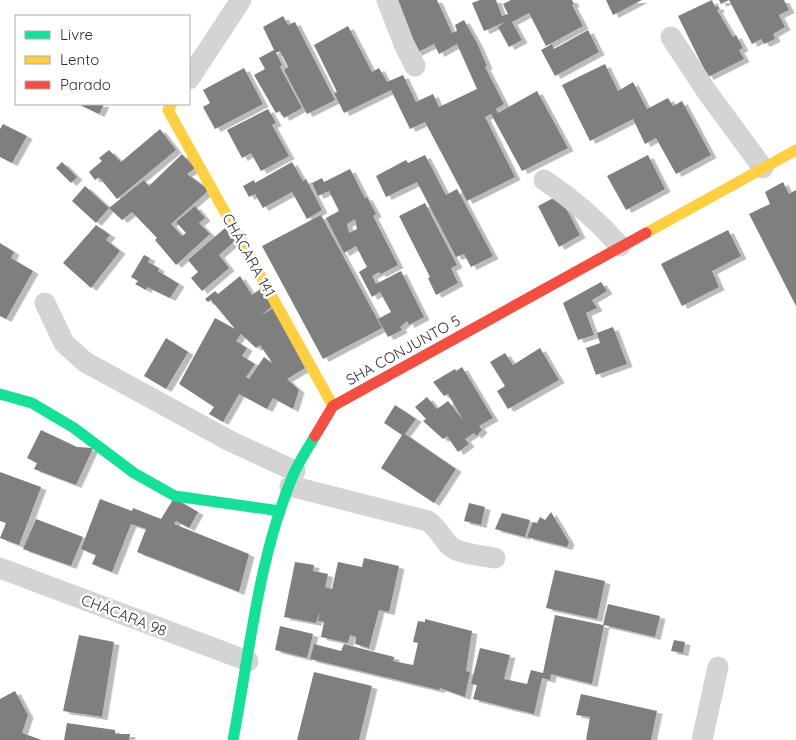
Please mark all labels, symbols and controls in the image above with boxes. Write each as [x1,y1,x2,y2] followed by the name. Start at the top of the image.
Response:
[15,15,190,105] legend
[60,25,93,44] text: Livre
[60,50,99,69] text: Lento
[60,75,111,94] text: Parado
[218,210,280,300] street label: CHÁCARA 141
[342,311,464,389] street label: SHA CONJUNTO 5
[79,590,169,640] street label: CHÁCARA 98

